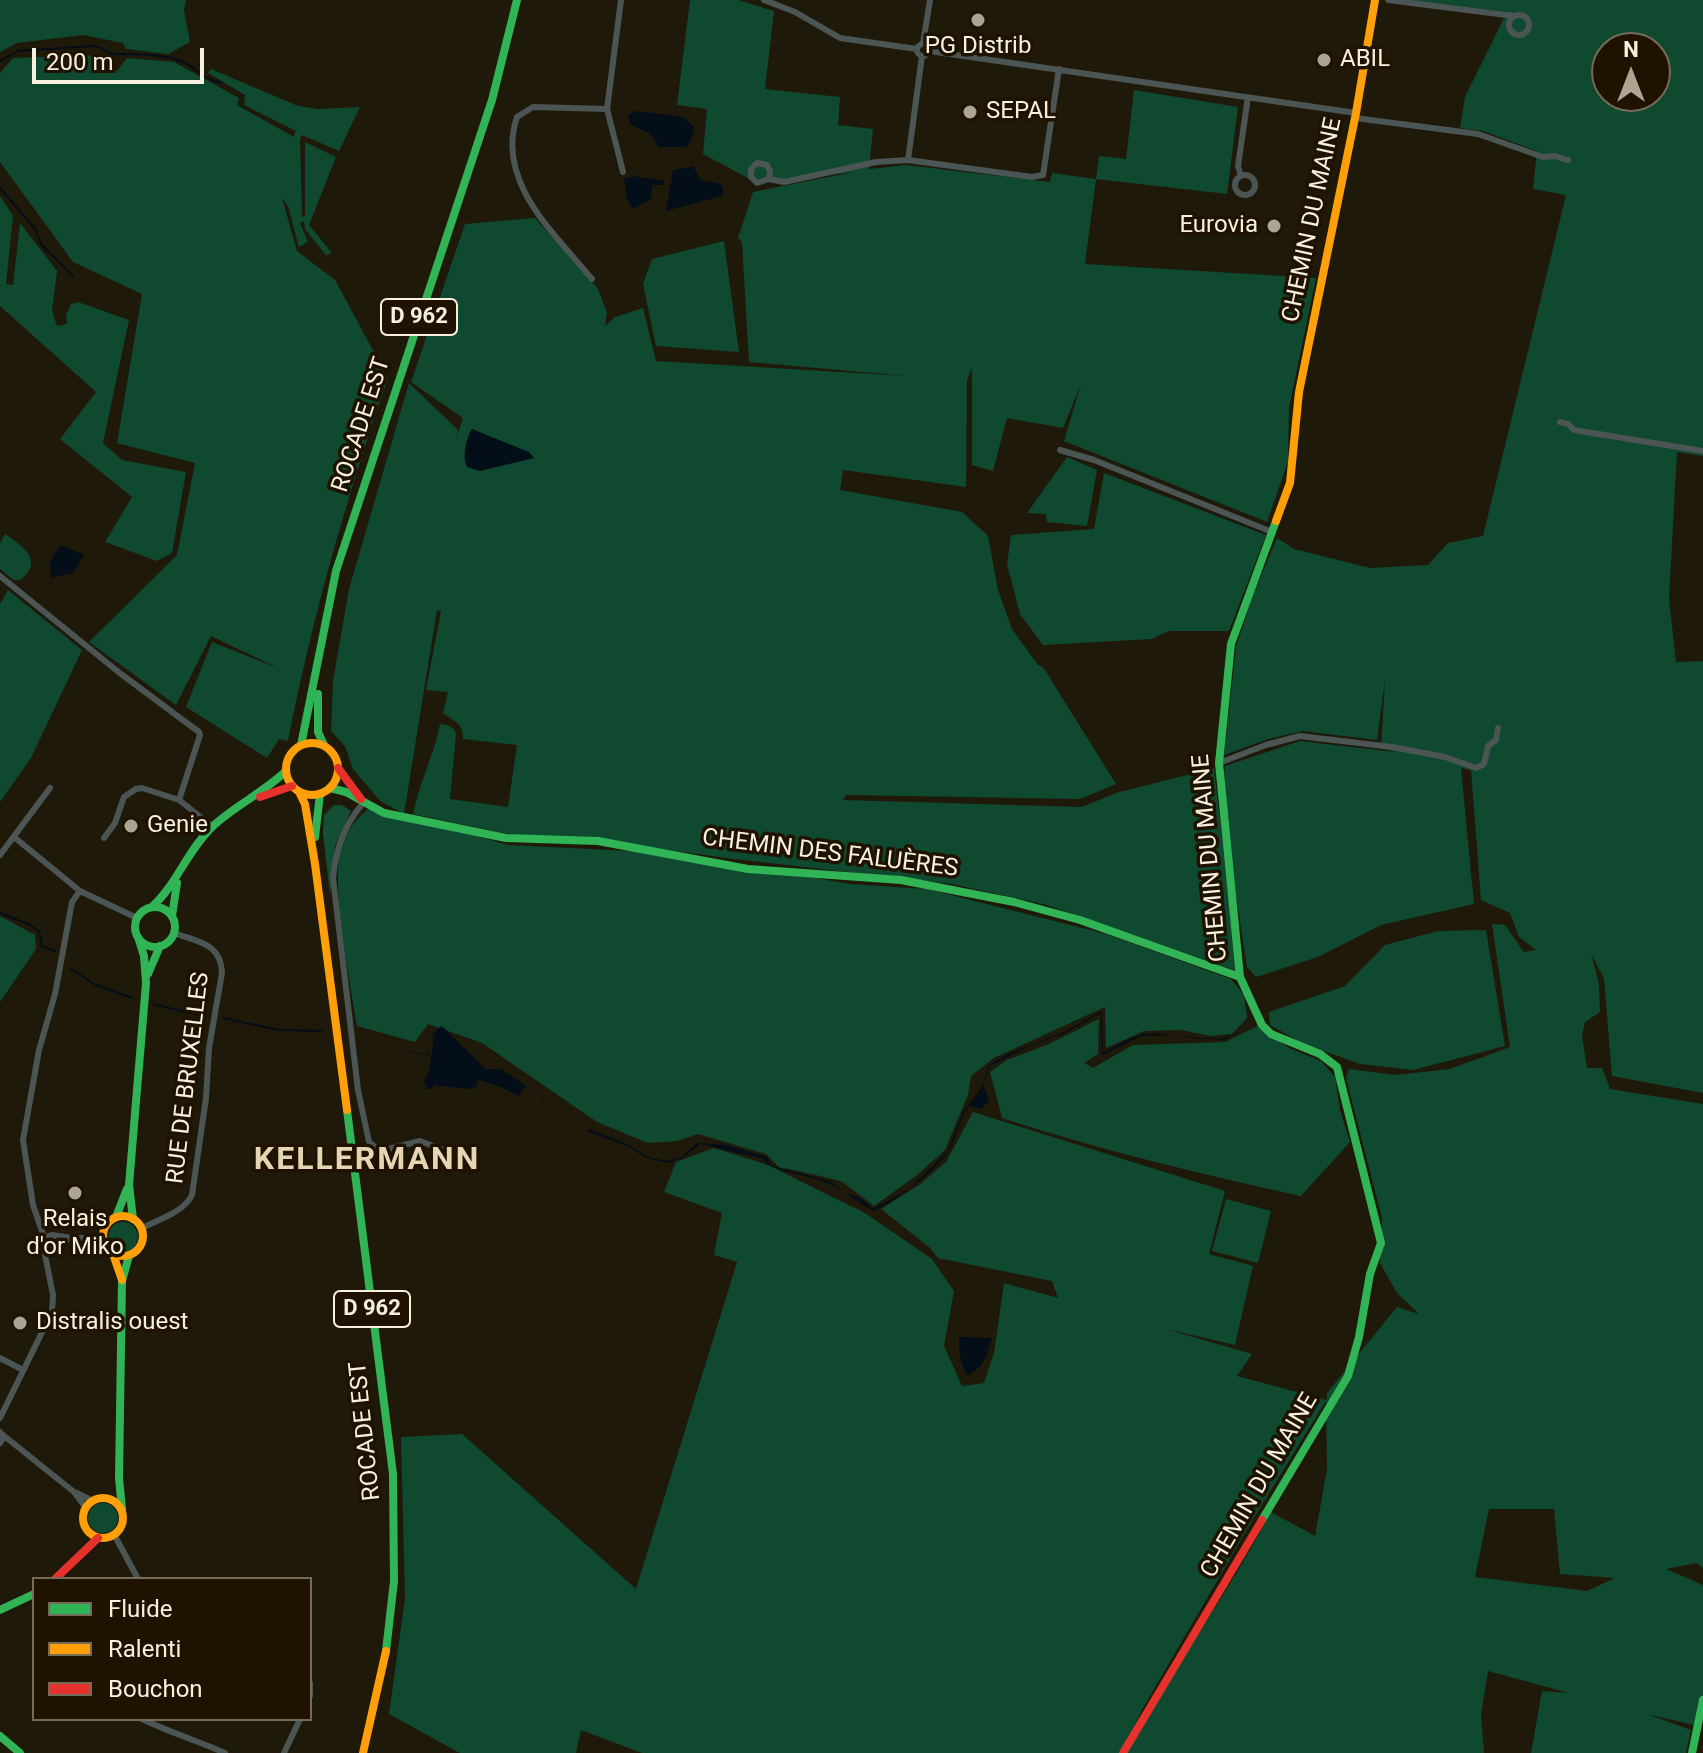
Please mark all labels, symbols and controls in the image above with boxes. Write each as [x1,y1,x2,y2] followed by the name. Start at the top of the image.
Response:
[969,11,987,29] marker: PG Distrib
[36,32,208,82] scale bar
[1591,32,1671,112] north arrow
[925,33,1031,61] place label: PG Distrib
[1623,37,1639,62] text: N
[1340,46,1390,74] place label: ABIL
[46,48,113,76] text: 200 m
[1315,51,1333,69] marker: ABIL
[986,98,1056,126] place label: SEPAL
[961,103,979,121] marker: SEPAL
[1277,115,1349,325] street label: CHEMIN DU MAINE
[1179,212,1258,240] place label: Eurovia
[1265,217,1283,235] marker: Eurovia
[381,299,457,335] road number: D 962
[327,354,397,496] street label: ROCADE EST
[1188,753,1234,963] street label: CHEMIN DU MAINE
[147,812,208,840] place label: Genie
[122,817,140,835] marker: Genie
[700,824,960,884] street label: CHEMIN DES FALUÈRES
[162,971,216,1185] street label: RUE DE BRUXELLES
[254,1142,480,1180] district label: KELLERMANN
[66,1184,84,1202] marker: Relais d'or Miko
[26,1206,124,1262] place label: Relais d'or Miko
[334,1291,410,1327] road number: D 962
[36,1309,188,1337] place label: Distralis ouest
[11,1314,29,1332] marker: Distralis ouest
[344,1360,388,1502] street label: ROCADE EST
[1195,1389,1325,1583] street label: CHEMIN DU MAINE
[32,1577,312,1721] legend
[108,1595,172,1623] text: Fluide
[108,1635,181,1663] text: Ralenti
[108,1675,203,1703] text: Bouchon

